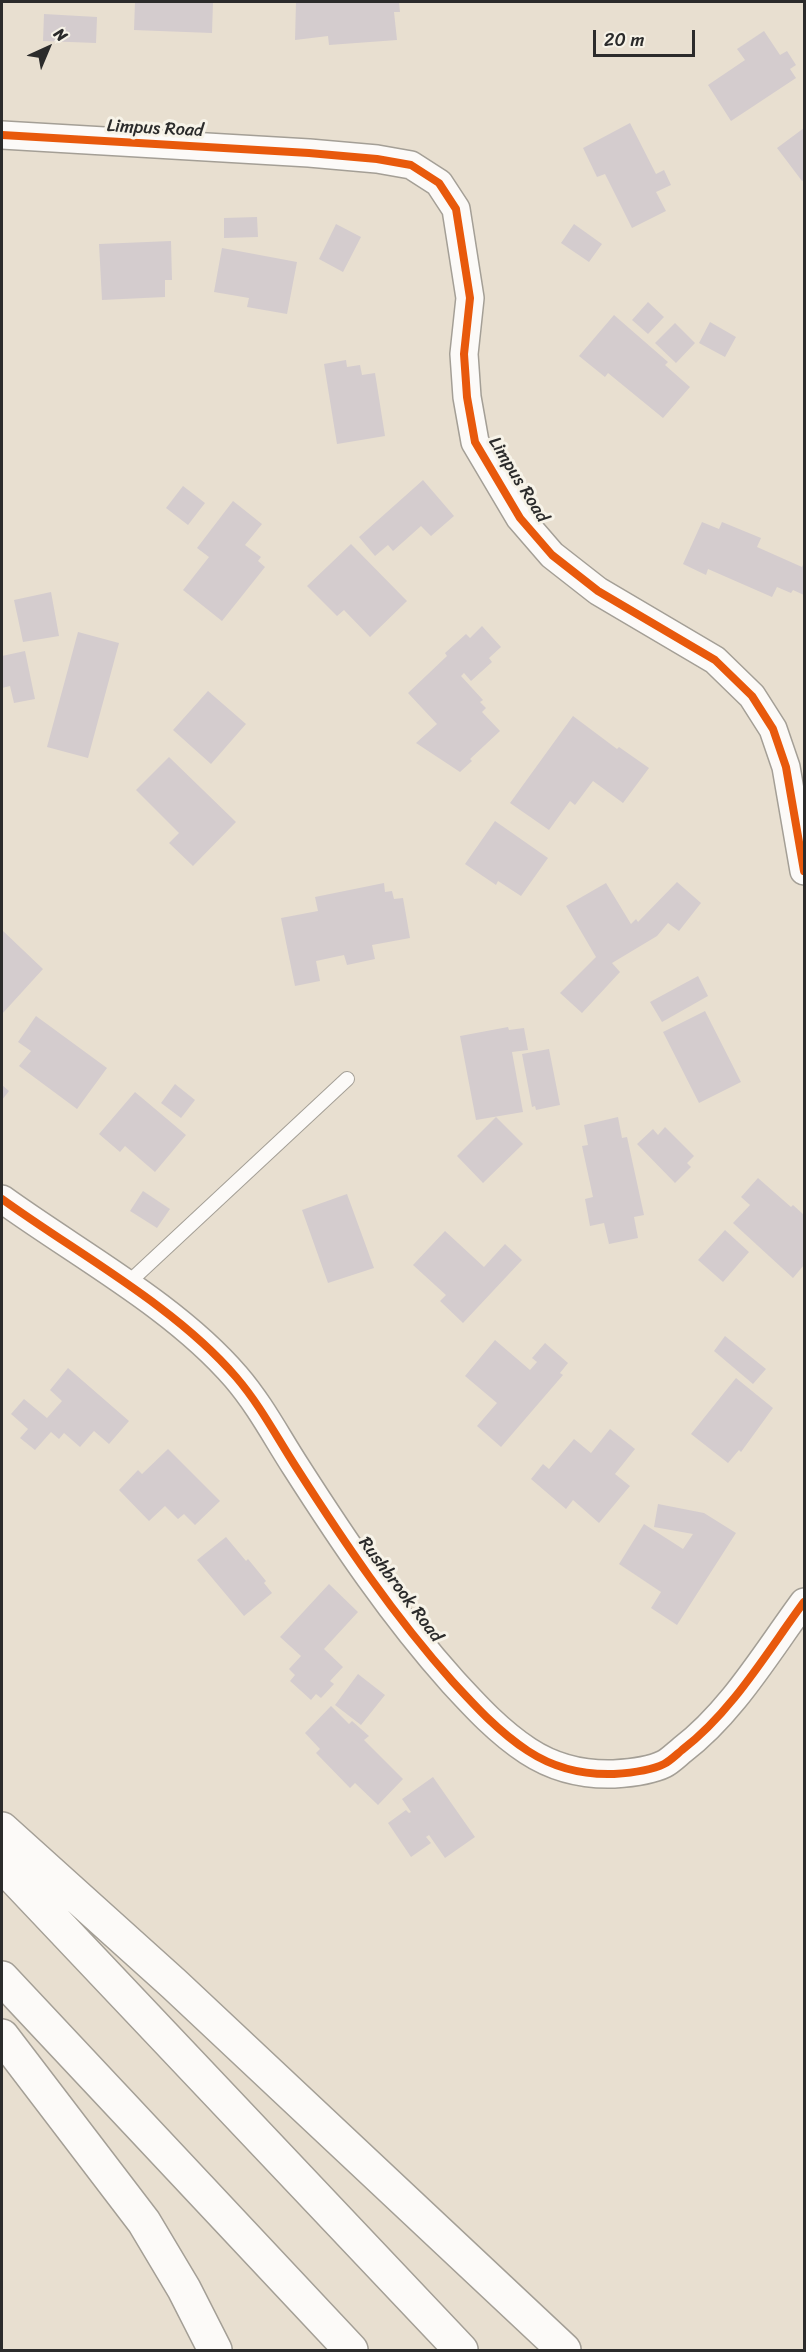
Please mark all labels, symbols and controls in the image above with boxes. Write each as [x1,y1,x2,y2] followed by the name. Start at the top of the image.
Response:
[18,18,78,78] north arrow
[596,18,698,56] scale bar
[47,20,75,49] text: N
[604,24,644,56] text: 20 m
[106,116,204,142] street label: Limpus Road
[483,433,553,527] street label: Limpus Road
[353,1533,447,1647] street label: Rushbrook Road

